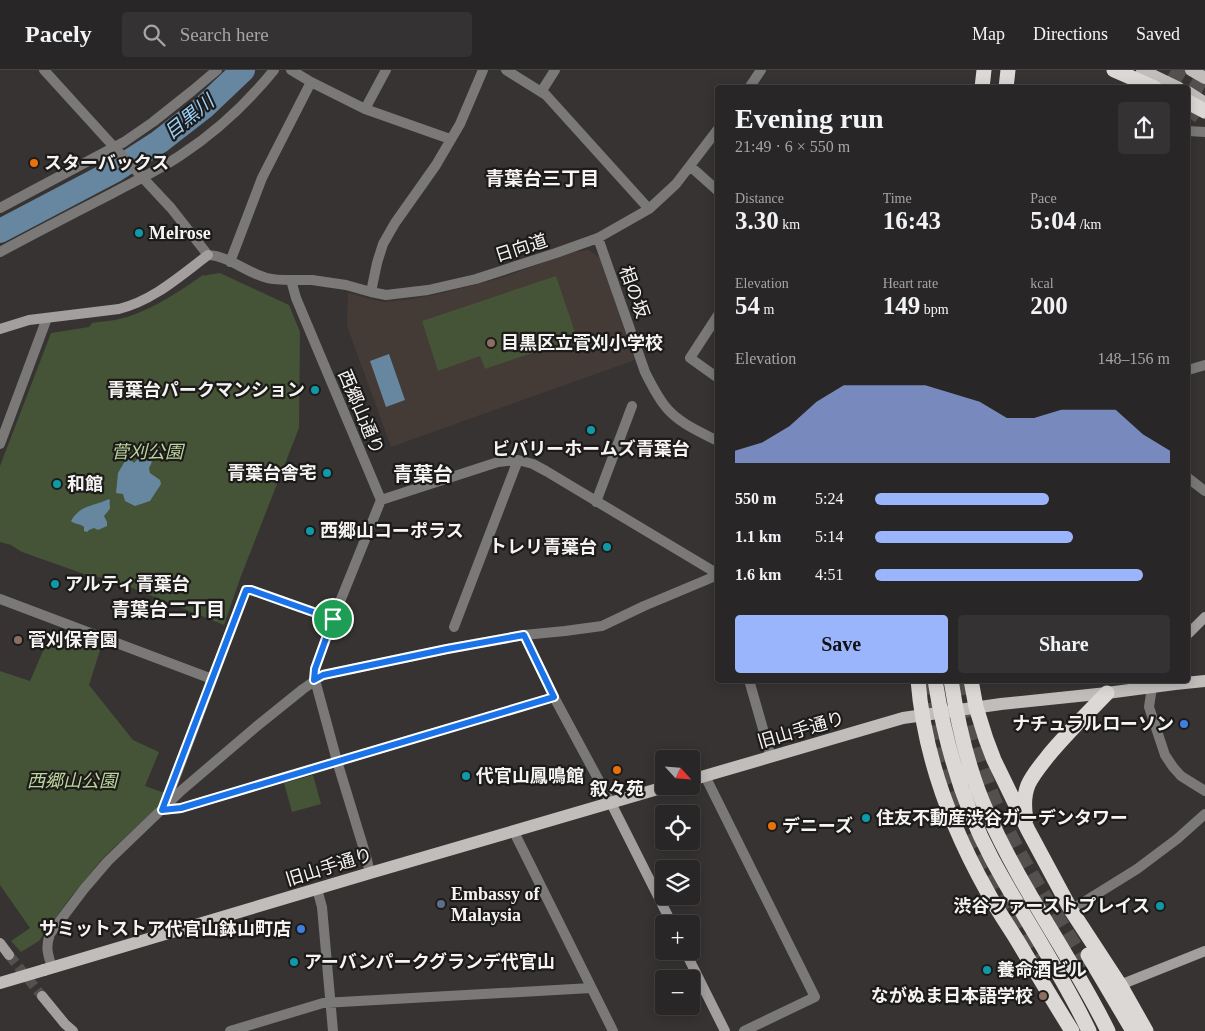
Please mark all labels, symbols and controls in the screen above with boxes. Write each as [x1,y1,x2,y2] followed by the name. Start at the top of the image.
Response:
[122,12,472,57] search box
[25,21,92,47] text: Pacely
[140,21,168,49] icon: search
[180,24,269,45] text: Search here
[972,24,1005,44] text: Map
[1033,24,1108,44] text: Directions
[1136,24,1180,44] text: Saved
[160,90,219,143] water label: 目黒川
[1118,102,1170,154] button: share
[735,103,884,134] text: Evening run
[735,138,850,155] text: 21:49 · 6 × 550 m
[44,153,169,173] place label: スターバックス
[28,157,40,169] marker: スターバックス
[485,168,599,189] district label: 青葉台三丁目
[735,191,784,206] text: Distance
[883,191,912,206] text: Time
[1030,191,1057,206] text: Pace
[735,207,779,234] text: 3.30
[883,207,941,234] text: 16:43
[1030,207,1076,234] text: 5:04
[779,217,800,232] text: km
[1076,217,1101,232] text: /km
[149,223,211,243] place label: Melrose
[133,227,145,239] marker: Melrose
[492,230,550,266] street label: 日向道
[615,263,653,321] street label: 相の坂
[735,276,789,291] text: Elevation
[883,276,938,291] text: Heart rate
[1030,276,1054,291] text: kcal
[735,292,760,319] text: 54
[883,292,920,319] text: 149
[1030,292,1068,319] text: 200
[760,302,774,317] text: m
[920,302,949,317] text: bpm
[501,333,663,353] place label: 目黒区立菅刈小学校
[485,337,497,349] marker: 目黒区立菅刈小学校
[735,350,796,367] text: Elevation
[1098,350,1170,367] text: 148–156 m
[334,367,388,457] street label: 西郷山通り
[107,380,305,400] place label: 青葉台パークマンション
[309,384,321,396] marker: 青葉台パークマンション
[585,424,597,436] marker: ビバリーホームズ青葉台
[492,439,690,459] place label: ビバリーホームズ青葉台
[111,442,186,462] park label: 菅刈公園
[227,463,317,483] place label: 青葉台舎宅
[393,463,453,485] district label: 青葉台
[321,467,333,479] marker: 青葉台舎宅
[67,474,103,494] place label: 和館
[51,478,63,490] marker: 和館
[735,490,776,507] text: 550 m
[815,490,843,507] text: 5:24
[320,521,464,541] place label: 西郷山コーポラス
[304,525,316,537] marker: 西郷山コーポラス
[735,528,781,545] text: 1.1 km
[815,528,843,545] text: 5:14
[489,537,597,557] place label: トレリ青葉台
[601,541,613,553] marker: トレリ青葉台
[735,566,781,583] text: 1.6 km
[815,566,843,583] text: 4:51
[65,574,190,594] place label: アルティ青葉台
[49,578,61,590] marker: アルティ青葉台
[312,598,354,640] pin
[111,599,225,620] district label: 青葉台二丁目
[319,605,347,633] icon: arrive
[735,615,948,673] button: Save
[958,615,1170,673] button: Share
[28,630,118,650] place label: 菅刈保育園
[12,634,24,646] marker: 菅刈保育園
[755,708,847,752] street label: 旧山手通り
[1012,714,1174,734] place label: ナチュラルローソン
[1178,718,1190,730] marker: ナチュラルローソン
[655,750,700,795] north arrow
[655,750,700,1015] map controls
[611,764,623,776] marker: 叙々苑
[475,766,584,786] place label: 代官山鳳鳴館
[460,770,472,782] marker: 代官山鳳鳴館
[27,771,120,791] park label: 西郷山公園
[590,779,644,799] place label: 叙々苑
[655,805,700,850] button: locate
[876,808,1128,828] place label: 住友不動産渋谷ガーデンタワー
[860,812,872,824] marker: 住友不動産渋谷ガーデンタワー
[782,816,853,836] place label: デニーズ
[766,820,778,832] marker: デニーズ
[283,844,375,890] street label: 旧山手通り
[655,860,700,905] button: layers
[451,884,541,925] place label: Embassy of Malaysia
[953,896,1150,916] place label: 渋谷ファーストプレイス
[435,898,447,910] marker: Embassy of Malaysia
[1154,900,1166,912] marker: 渋谷ファーストプレイス
[655,915,700,960] button: +
[39,919,291,939] place label: サミットストア代官山鉢山町店
[295,923,307,935] marker: サミットストア代官山鉢山町店
[304,952,555,972] place label: アーバンパークグランデ代官山
[288,956,300,968] marker: アーバンパークグランデ代官山
[997,960,1087,980] place label: 養命酒ビル
[981,964,993,976] marker: 養命酒ビル
[655,970,700,1015] button: −
[871,986,1033,1006] place label: ながぬま日本語学校
[1037,990,1049,1002] marker: ながぬま日本語学校

